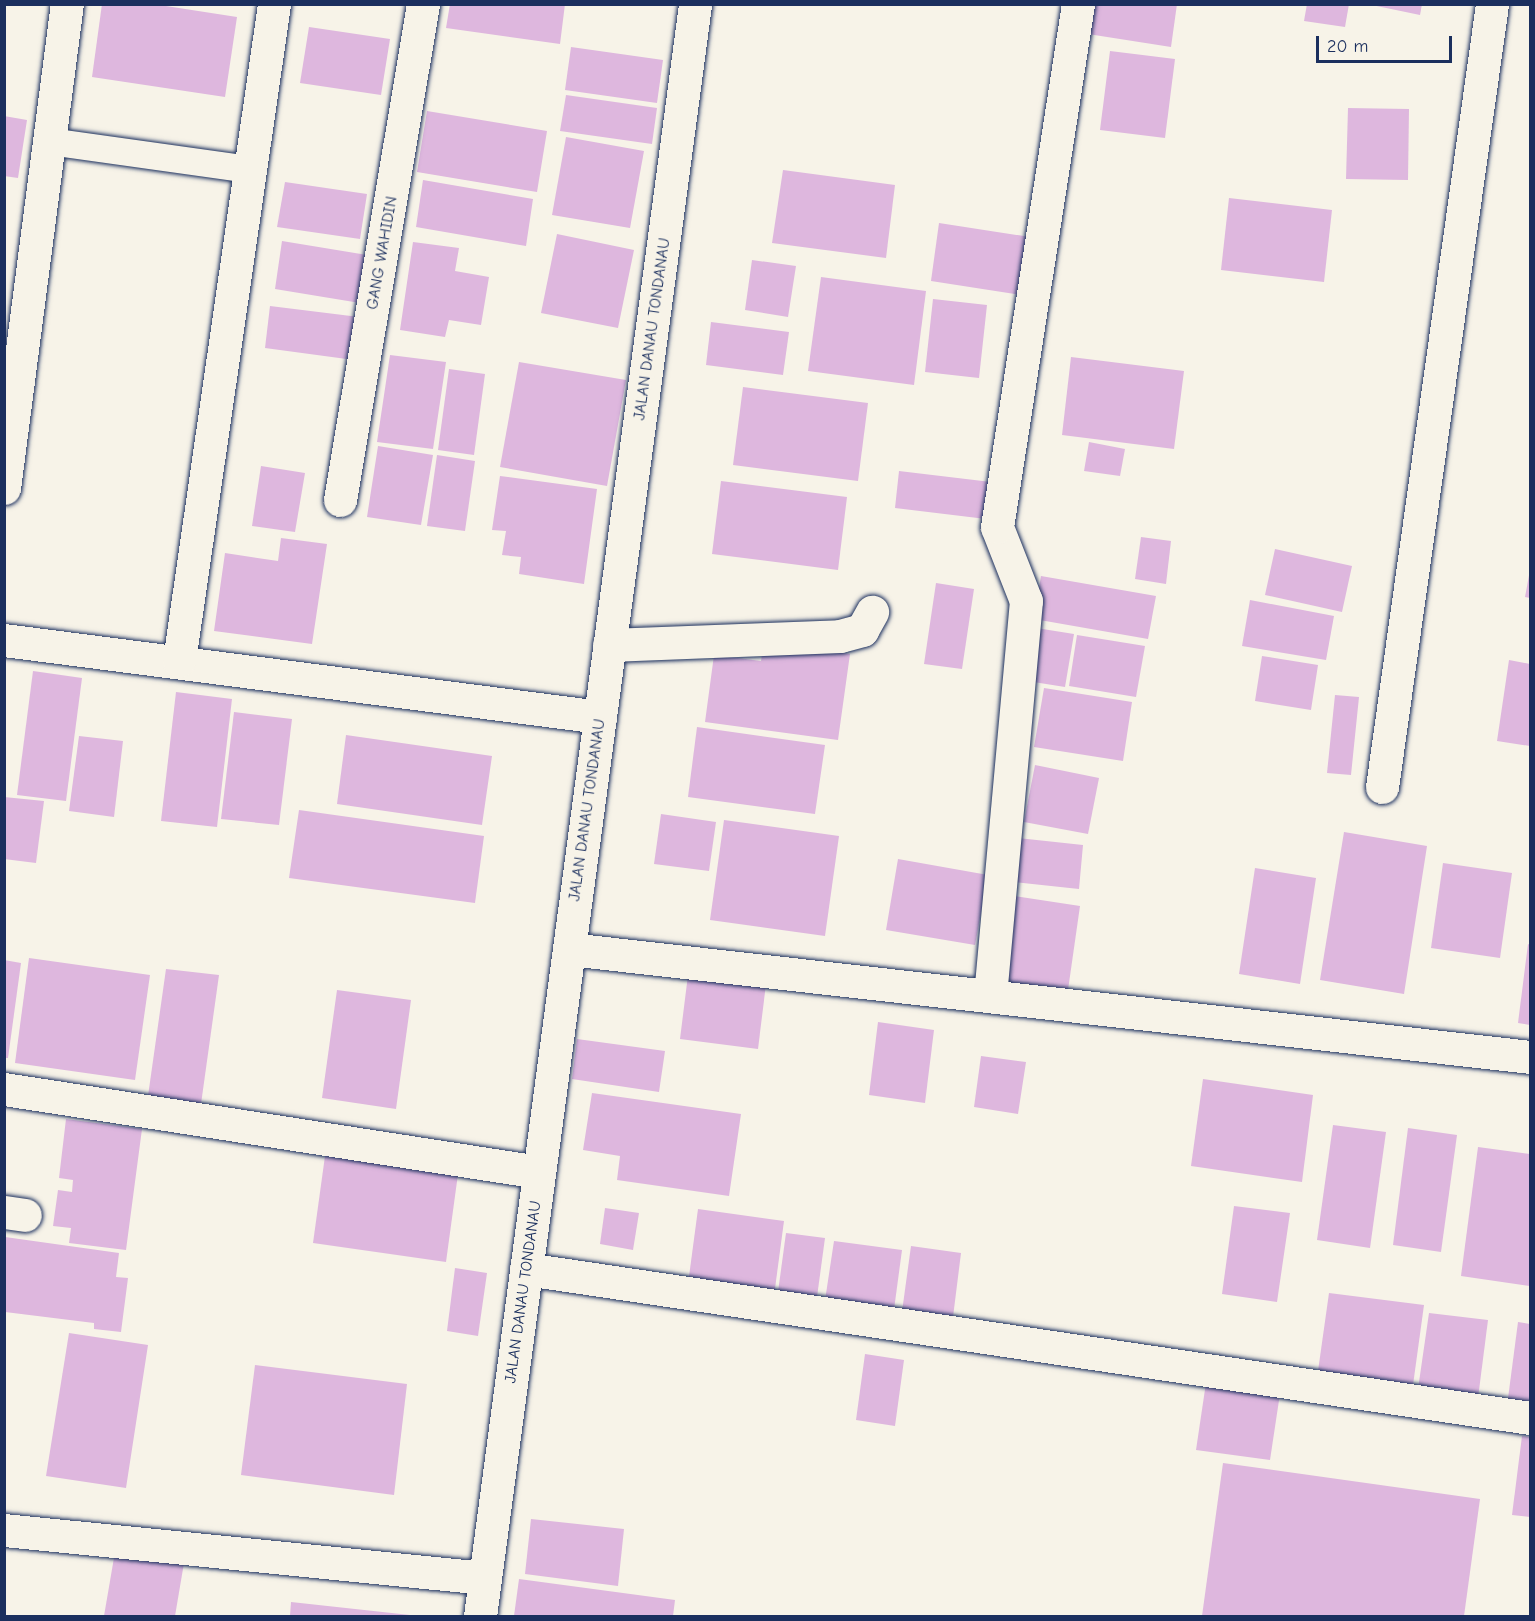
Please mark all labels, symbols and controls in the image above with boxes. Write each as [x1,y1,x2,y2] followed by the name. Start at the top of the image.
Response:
[1319,24,1456,62] scale bar
[1327,36,1368,57] text: 20 m
[363,195,401,311] street label: GANG WAHIDIN
[630,237,674,421] street label: JALAN DANAU TONDANAU
[565,718,609,902] street label: JALAN DANAU TONDANAU
[501,1200,545,1384] street label: JALAN DANAU TONDANAU

